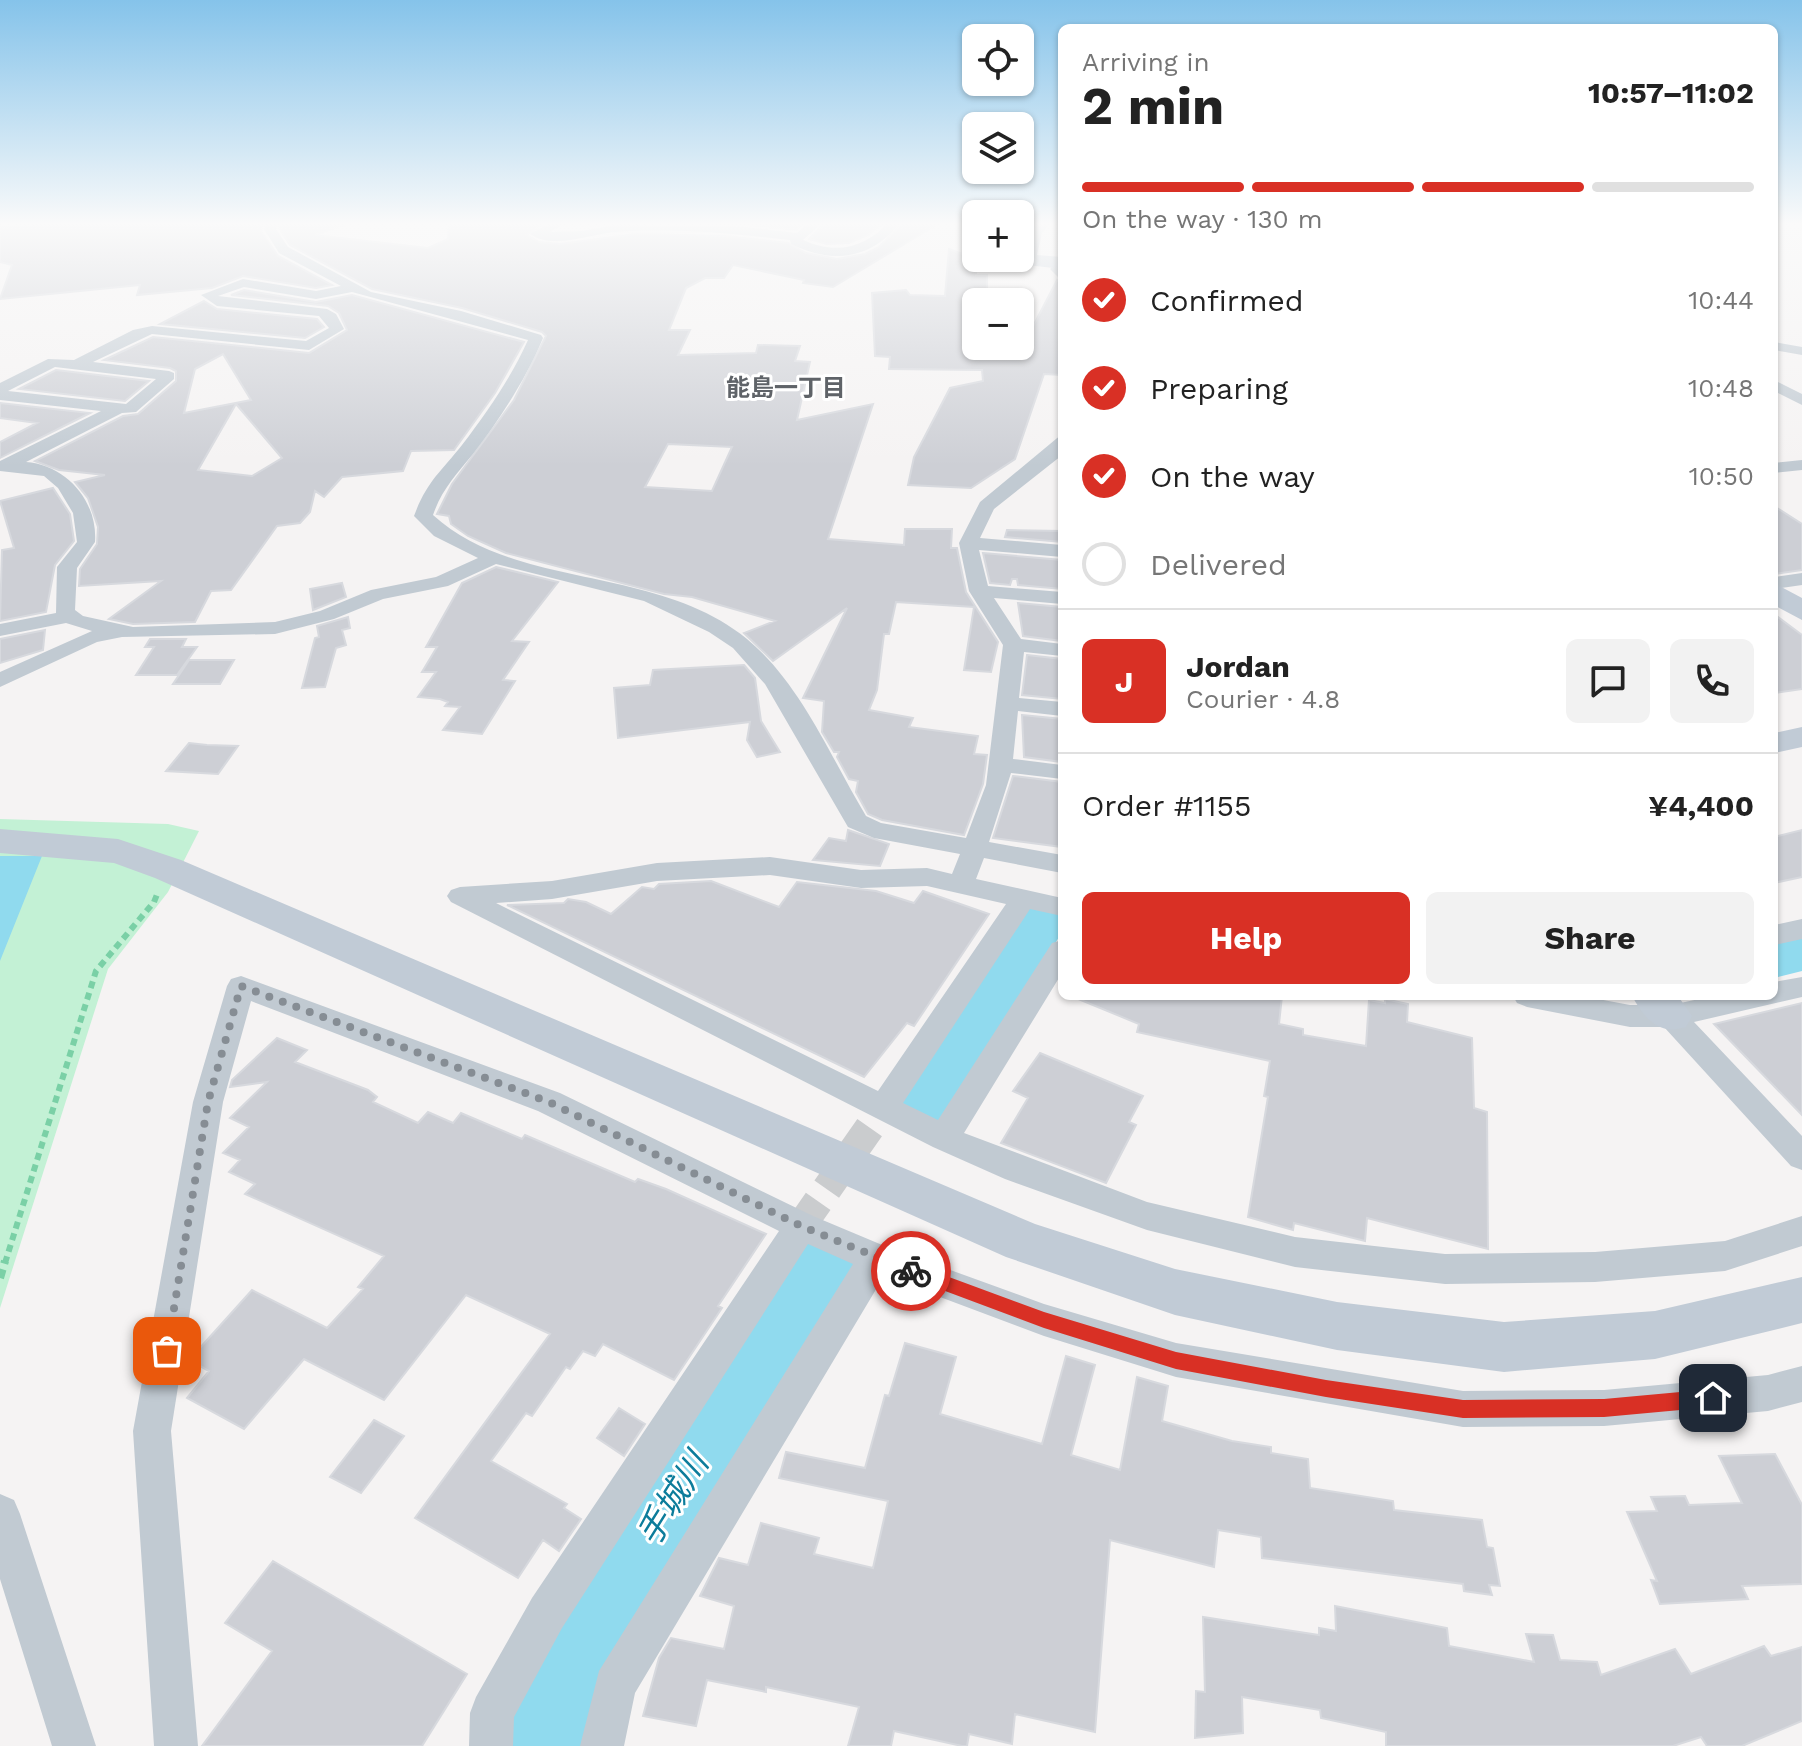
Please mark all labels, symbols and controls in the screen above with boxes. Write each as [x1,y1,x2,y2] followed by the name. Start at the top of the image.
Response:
[962,24,1034,360] map controls
[962,24,1034,96] button: locate
[1082,47,1210,77] text: Arriving in
[1588,75,1754,110] text: 10:57–11:02
[1082,76,1224,137] text: 2 min
[962,112,1034,184] button: layers
[962,200,1034,272] button: +
[1082,204,1322,234] text: On the way · 130 m
[1082,278,1126,322] icon: check
[1150,283,1304,318] text: Confirmed
[1688,285,1754,315] text: 10:44
[962,288,1034,360] button: −
[1082,366,1126,410] icon: check
[1150,371,1288,406] text: Preparing
[1688,373,1754,403] text: 10:48
[726,374,846,402] district label: 能島一丁目
[1082,454,1126,498] icon: check
[1150,459,1315,494] text: On the way
[1689,461,1754,491] text: 10:50
[1150,547,1287,582] text: Delivered
[1566,639,1650,723] button: chat
[1670,639,1754,723] button: phone
[1186,649,1290,684] text: Jordan
[1115,664,1133,699] text: J
[1186,684,1340,714] text: Courier · 4.8
[1082,788,1251,823] text: Order #1155
[1648,788,1754,823] text: ¥4,400
[1082,892,1410,984] button: Help
[1426,892,1754,984] button: Share
[871,1231,951,1311] courier
[889,1249,933,1293] icon: bike
[133,1317,201,1385] pin
[145,1329,189,1373] icon: bag
[1679,1364,1747,1432] pin
[1691,1376,1735,1420] icon: home
[628,1443,718,1553] water label: 手城川

